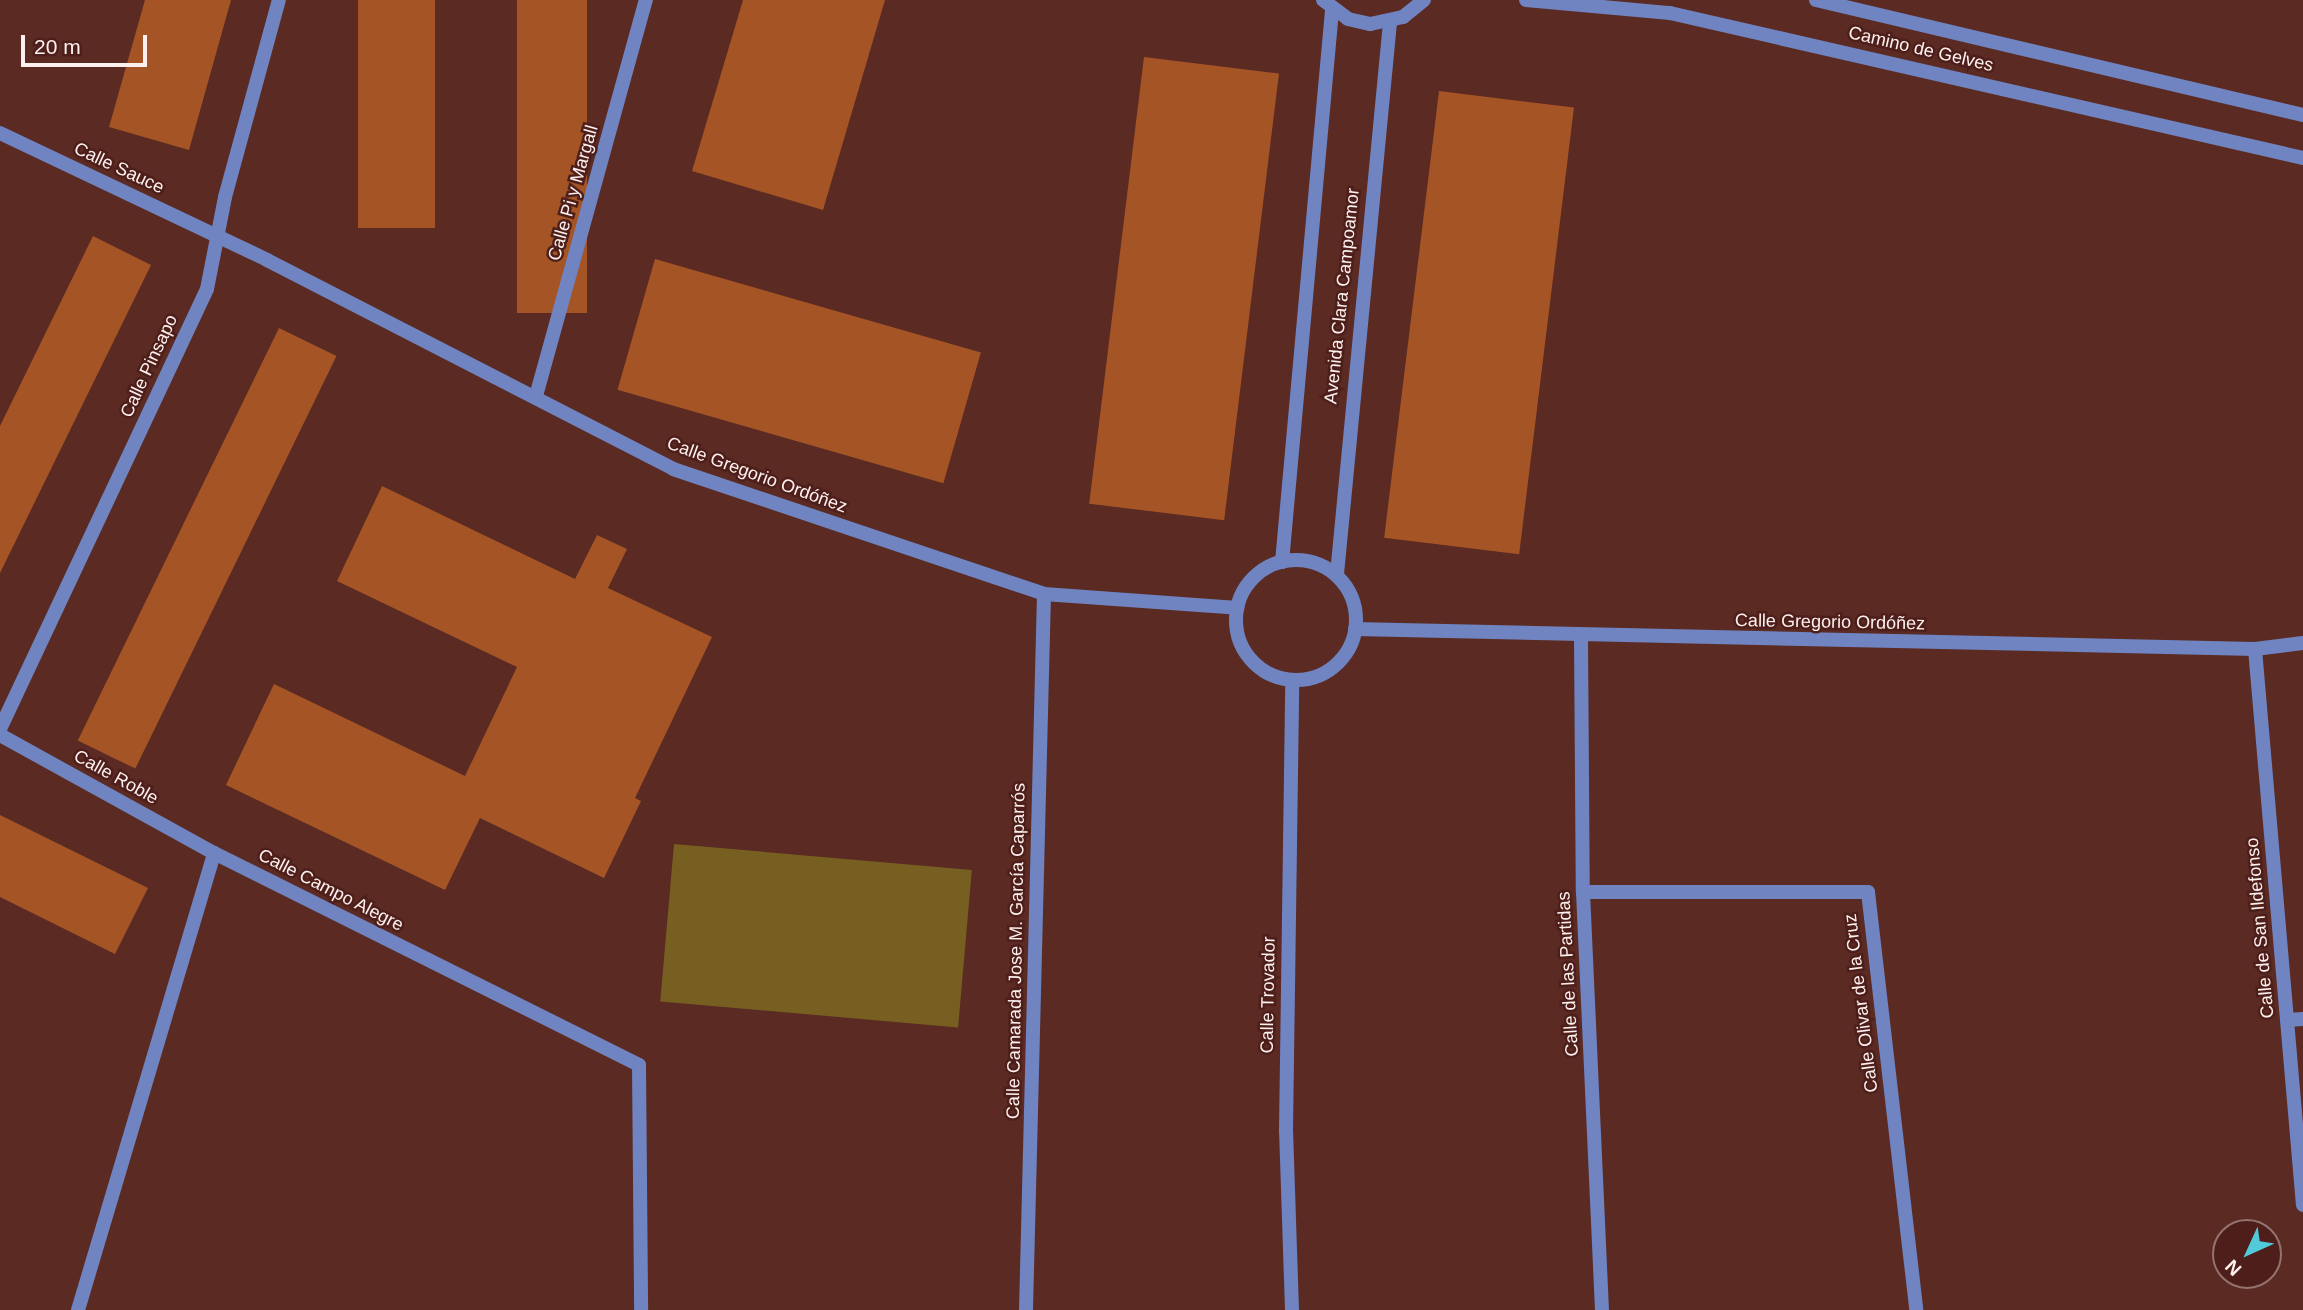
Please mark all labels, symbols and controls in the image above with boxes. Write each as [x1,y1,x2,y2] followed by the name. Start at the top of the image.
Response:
[24,21,150,65] scale bar
[1846,22,1996,76] street label: Camino de Gelves
[34,35,81,58] text: 20 m
[543,123,603,263] street label: Calle Pi y Margall
[70,138,168,198] street label: Calle Sauce
[1320,187,1364,405] street label: Avenida Clara Campoamor
[116,311,182,421] street label: Calle Pinsapo
[664,432,850,518] street label: Calle Gregorio Ordóñez
[1735,610,1925,634] street label: Calle Gregorio Ordóñez
[70,745,162,809] street label: Calle Roble
[1002,783,1030,1119] street label: Calle Camarada Jose M. García Caparrós
[2241,837,2279,1019] street label: Calle de San Ildefonso
[254,844,408,936] street label: Calle Campo Alegre
[1553,891,1583,1057] street label: Calle de las Partidas
[1839,912,1883,1094] street label: Calle Olivar de la Cruz
[1256,936,1280,1054] street label: Calle Trovador
[2212,1219,2282,1289] north arrow
[2221,1256,2245,1280] text: N

